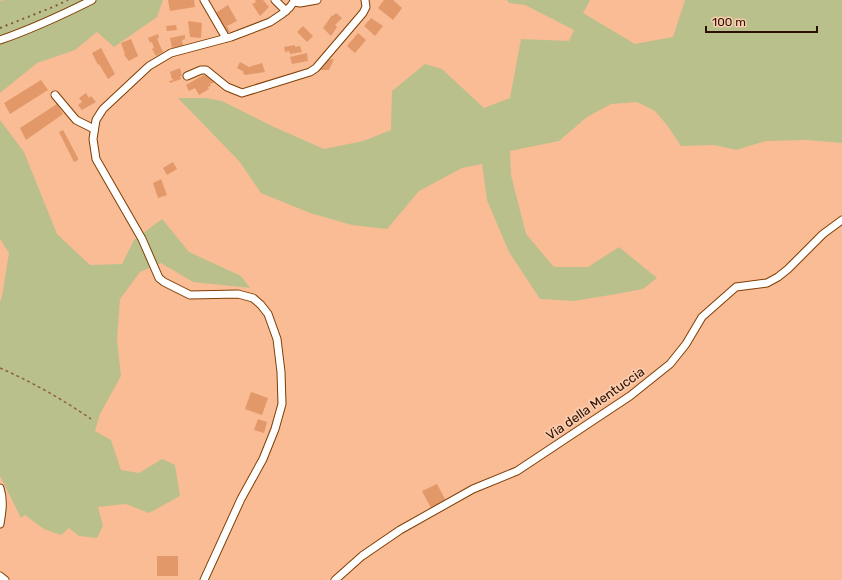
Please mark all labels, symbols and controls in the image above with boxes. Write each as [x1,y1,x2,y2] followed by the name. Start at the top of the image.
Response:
[706,8,817,34] scale bar
[712,15,746,29] text: 100 m
[543,364,647,443] street label: Via della Mentuccia

